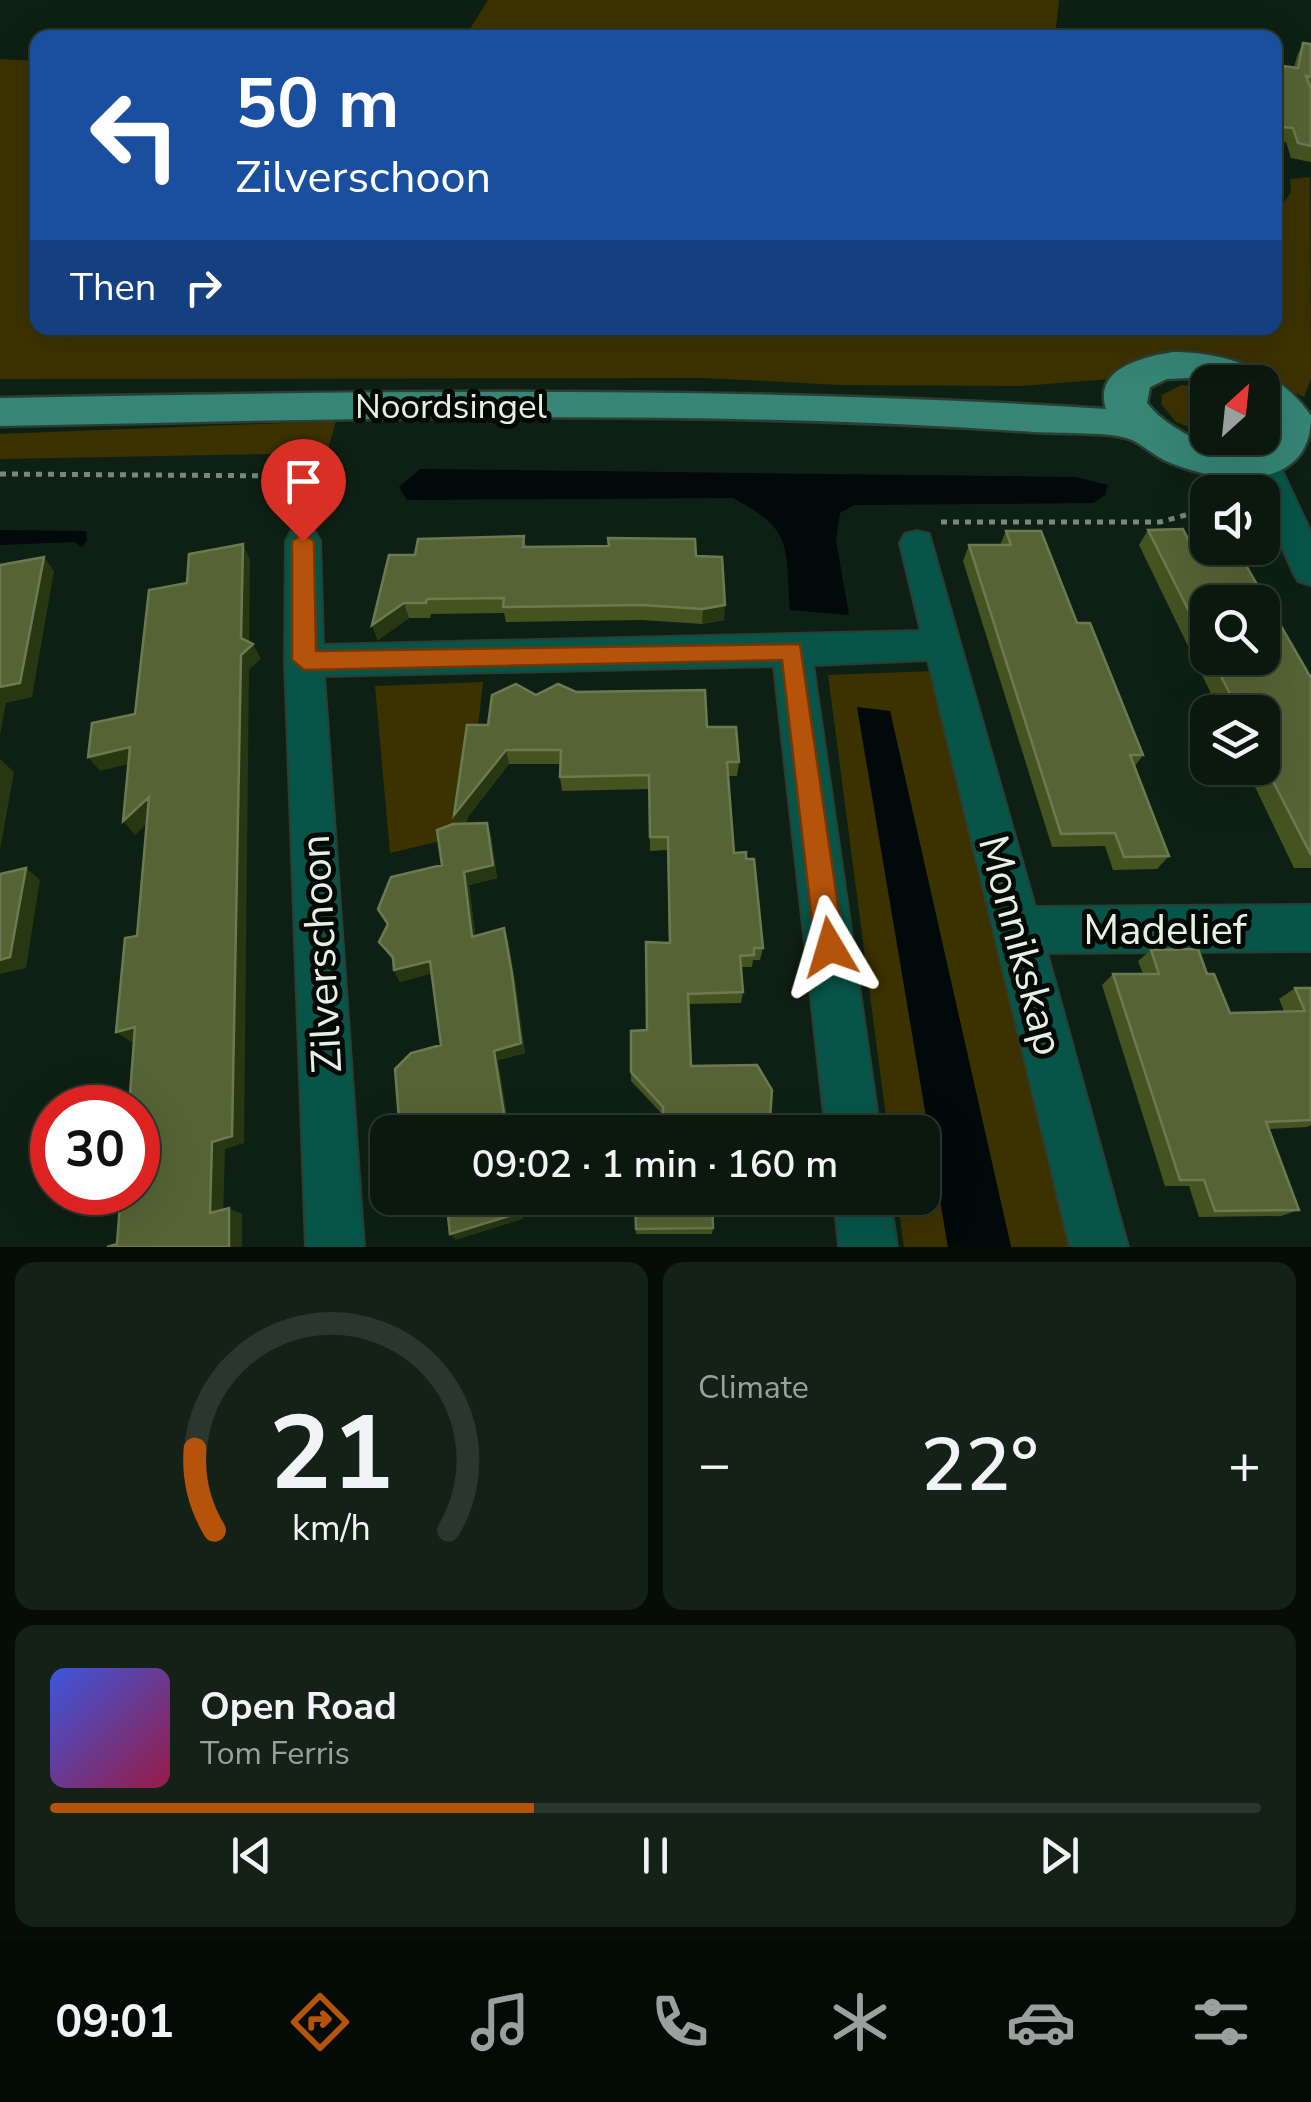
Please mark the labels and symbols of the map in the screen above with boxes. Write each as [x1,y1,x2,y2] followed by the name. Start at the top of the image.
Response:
[1190,365,1280,455] north arrow
[355,383,548,430] street label: Noordsingel
[261,439,346,542] pin
[964,829,1077,1061] street label: Monnikskap
[287,833,356,1075] street label: Zilverschoon
[778,895,882,999] position arrow
[1083,902,1248,959] street label: Madelief
[30,1085,160,1215] speed limit sign: 30

